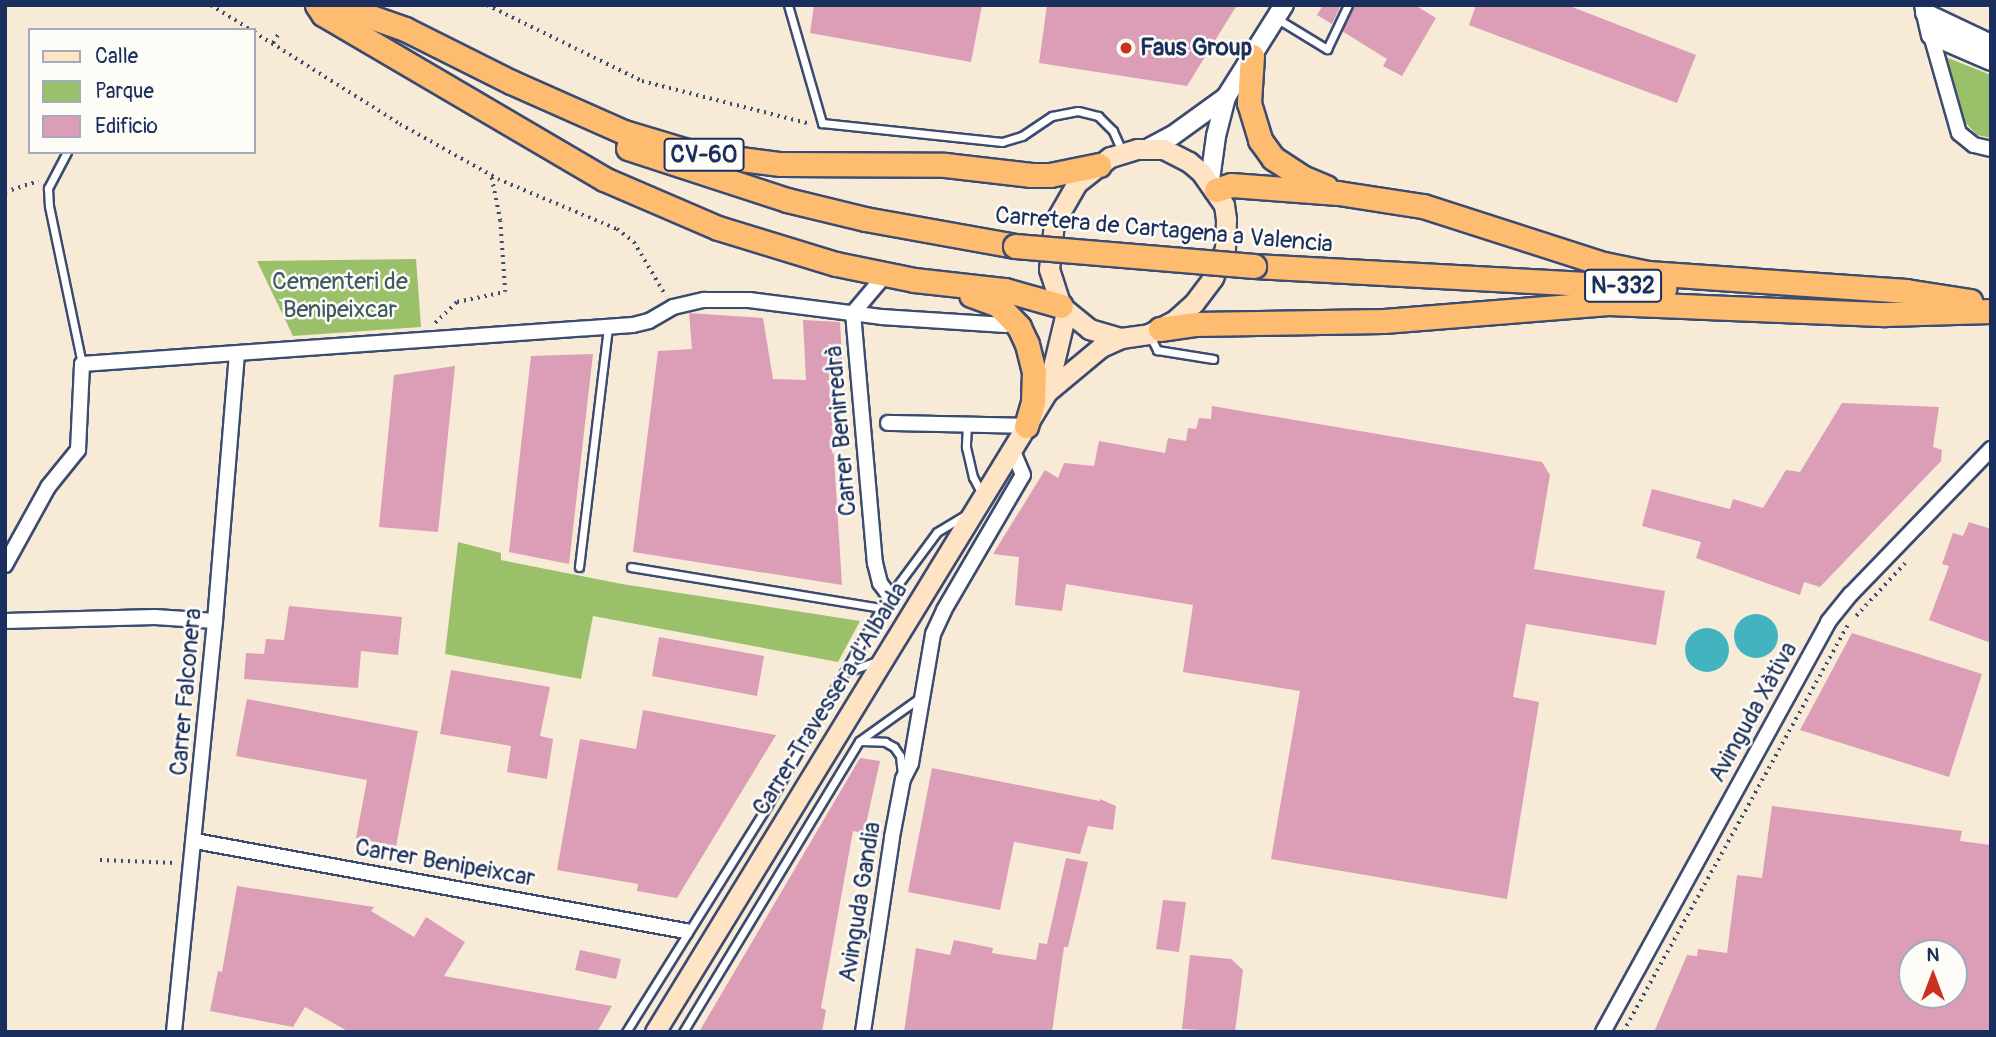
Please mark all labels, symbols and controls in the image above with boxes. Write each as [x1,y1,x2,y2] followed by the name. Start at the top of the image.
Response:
[28,28,256,154] legend
[1140,34,1252,62] place label: Faus Group
[1118,40,1134,56] marker: Faus Group
[95,43,138,70] text: Calle
[95,78,154,105] text: Parque
[95,113,158,140] text: Edificio
[662,136,746,174] road number: CV-60
[994,201,1334,259] street label: Carretera de Cartagena a Valencia
[1583,266,1663,306] road number: N-332
[272,268,408,324] park label: Cementeri de Benipeixcar
[819,345,863,517] street label: Carrer Benirredrà
[746,577,914,821] street label: Carrer Travessera d'Albaida
[164,607,208,777] street label: Carrer Falconera
[1703,637,1803,787] street label: Avinguda Xàtiva
[833,820,887,984] street label: Avinguda Gandia
[353,833,537,893] street label: Carrer Benipeixcar
[1898,939,1968,1009] north arrow
[1927,943,1939,967] text: N

